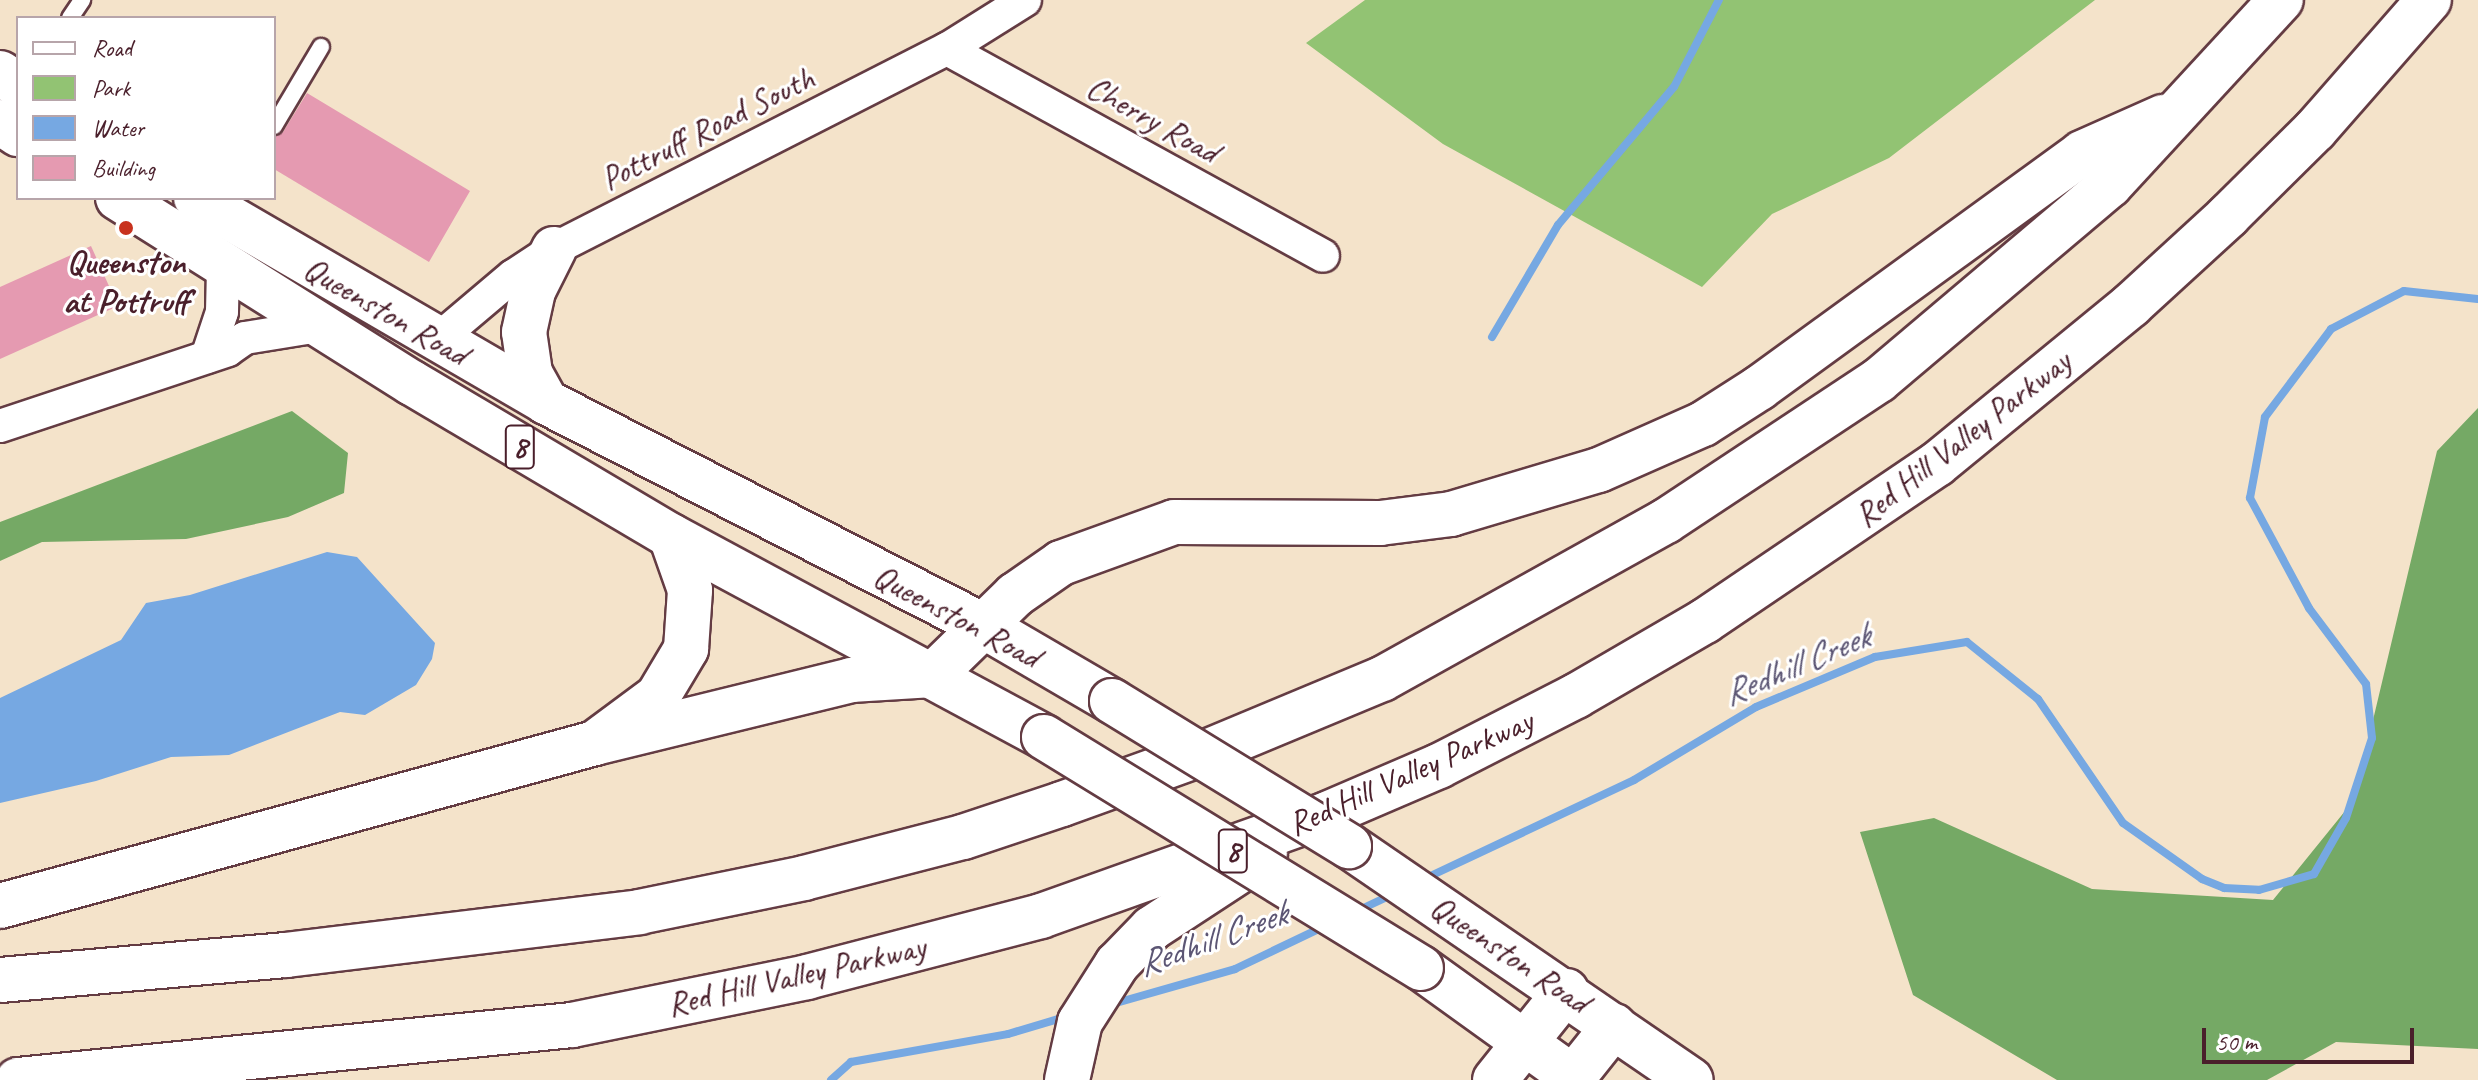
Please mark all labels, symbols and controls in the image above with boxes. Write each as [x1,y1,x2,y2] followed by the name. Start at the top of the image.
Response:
[16,16,276,200] legend
[92,33,132,63] text: Road
[594,57,820,199] street label: Pottruff Road South
[1080,66,1226,172] street label: Cherry Road
[92,73,130,103] text: Park
[92,113,144,143] text: Water
[92,153,155,183] text: Building
[117,219,135,237] marker: Queenston at Pottruff
[63,241,189,320] place label: Queenston at Pottruff
[297,248,475,374] street label: Queenston Road
[1845,340,2079,536] street label: Red Hill Valley Parkway
[504,419,536,475] road number: 8
[867,555,1047,677] street label: Queenston Road
[1716,615,1876,715] water label: Redhill Creek
[1281,699,1539,845] street label: Red Hill Valley Parkway
[1217,823,1249,879] road number: 8
[1423,886,1597,1022] street label: Queenston Road
[1132,892,1292,986] water label: Redhill Creek
[662,925,930,1025] street label: Red Hill Valley Parkway
[2206,1012,2418,1062] scale bar
[2216,1027,2257,1057] text: 50 m

